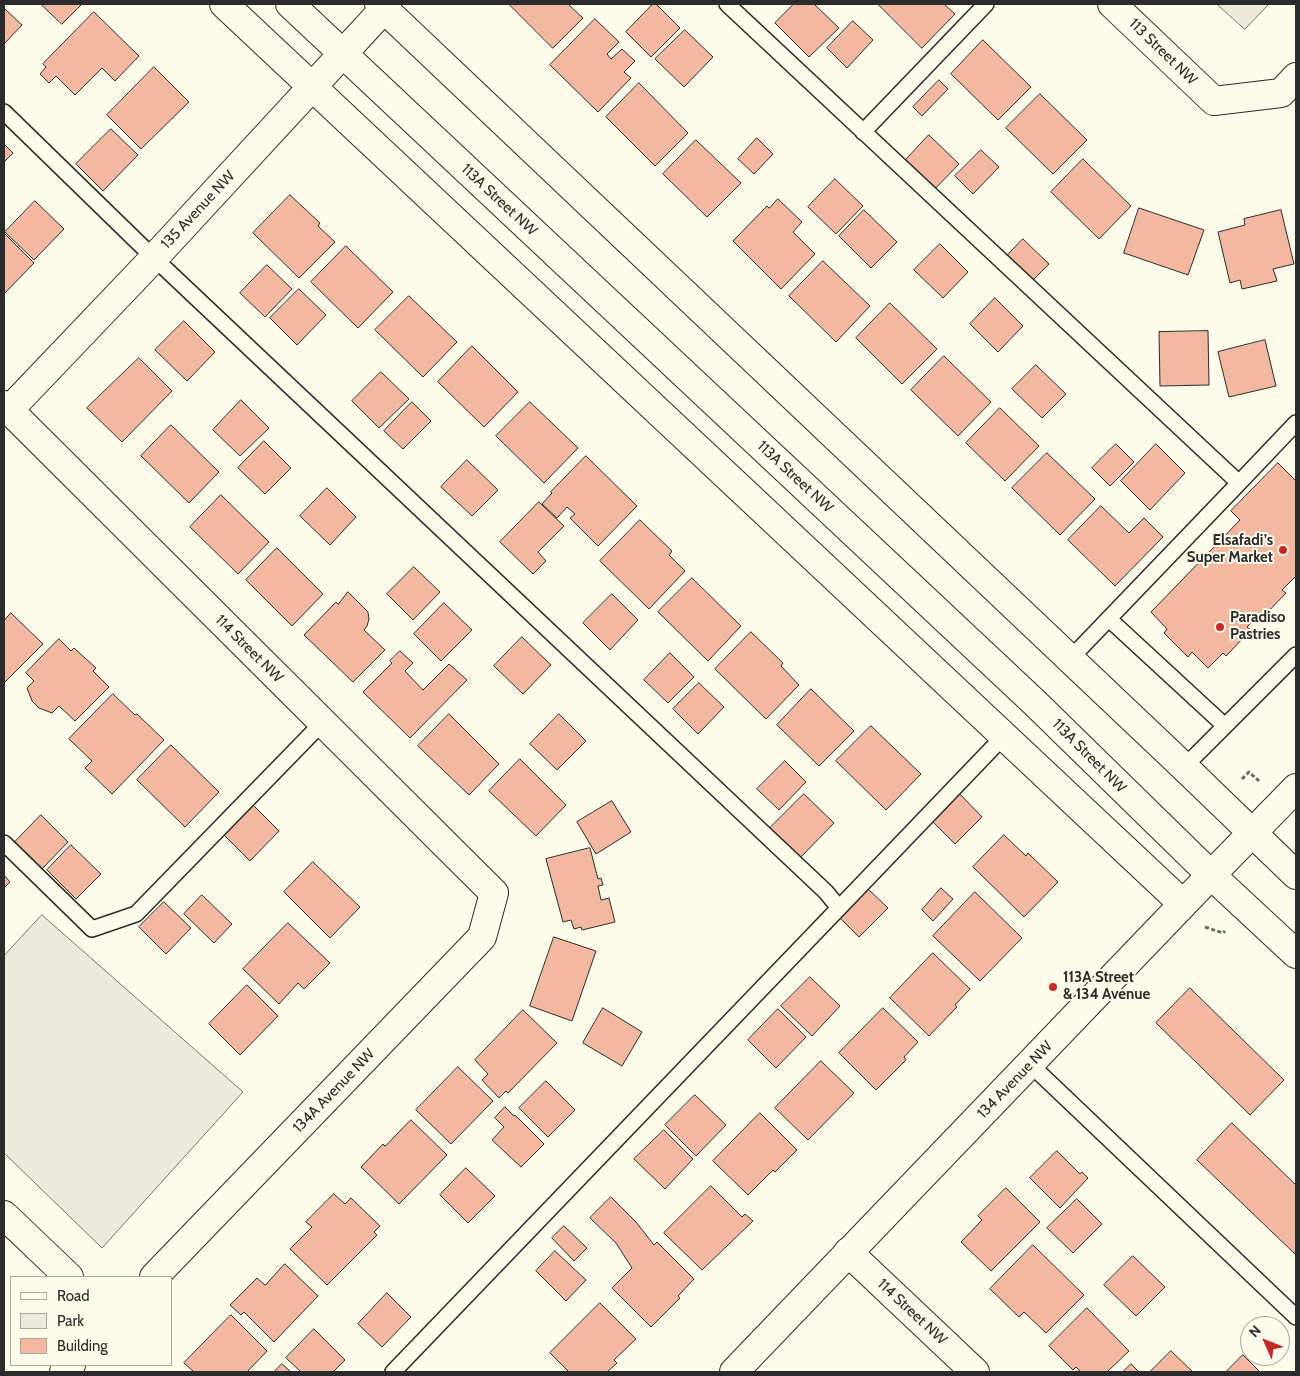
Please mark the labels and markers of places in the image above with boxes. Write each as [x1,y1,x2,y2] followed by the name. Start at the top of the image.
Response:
[1187,532,1273,567] place label: Elsafadi’s Super Market
[1277,544,1289,556] marker: Elsafadi’s Super Market
[1230,609,1286,644] place label: Paradiso Pastries
[1214,621,1226,633] marker: Paradiso Pastries
[1063,969,1150,1004] place label: 113A Street & 134 Avenue
[1047,981,1059,993] marker: 113A Street & 134 Avenue

